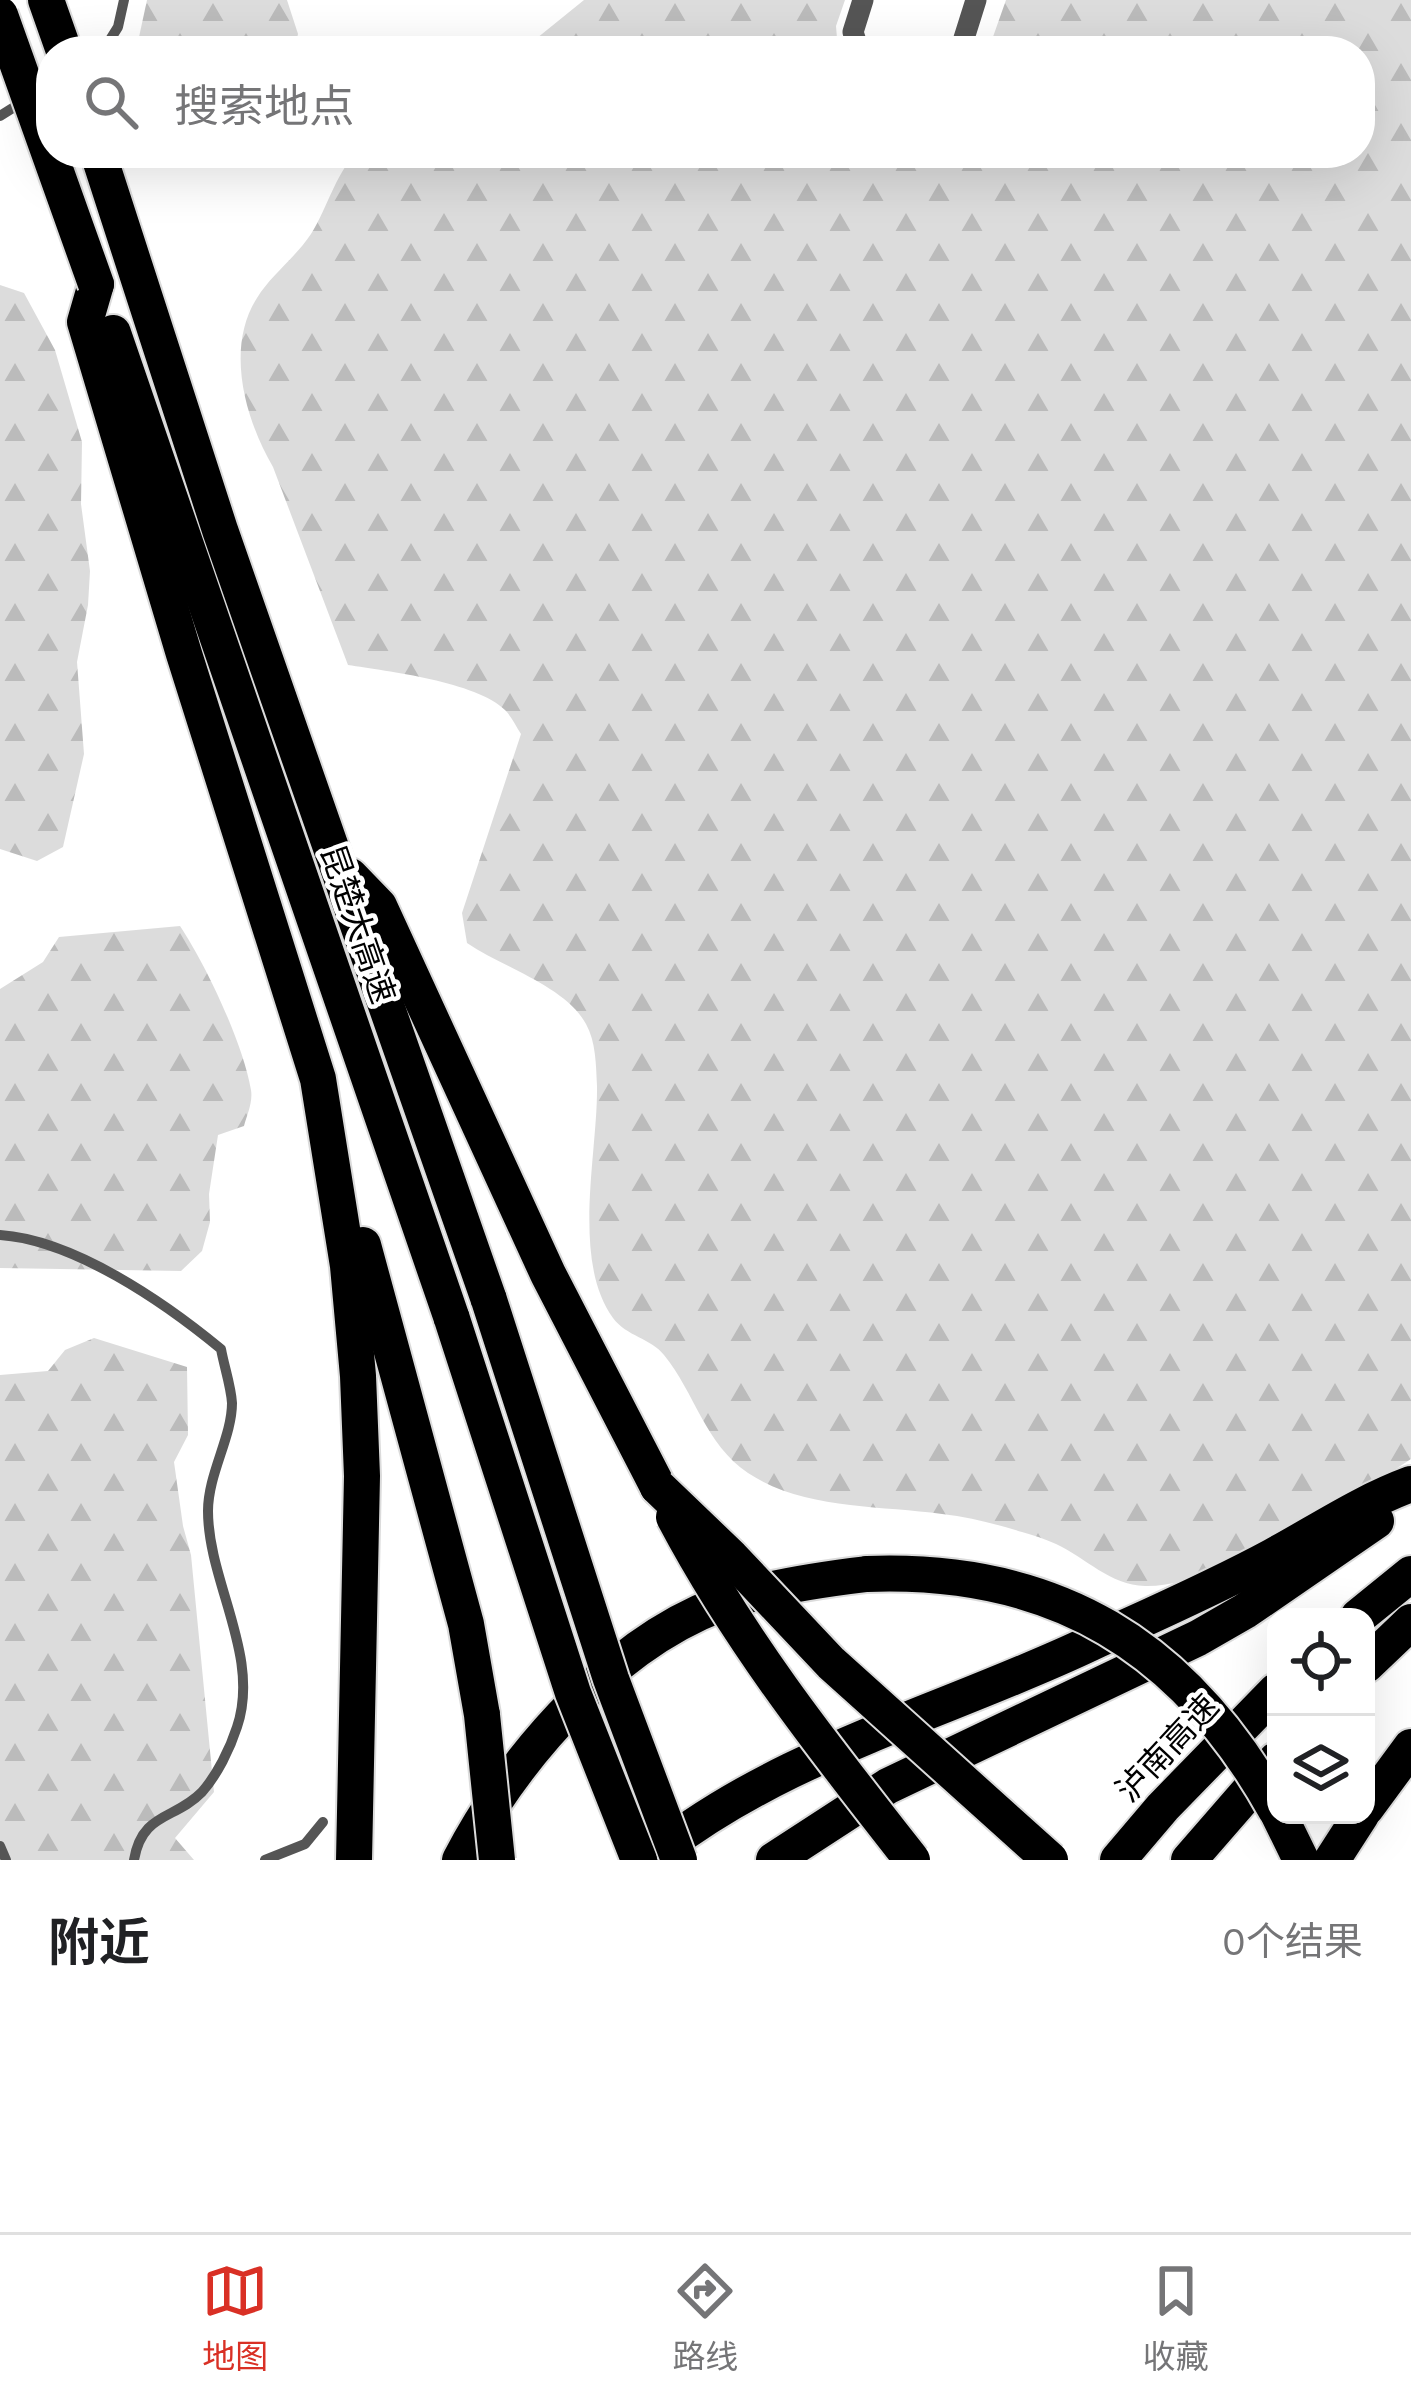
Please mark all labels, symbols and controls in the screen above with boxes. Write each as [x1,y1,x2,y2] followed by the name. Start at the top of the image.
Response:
[36,36,1375,168] search box
[78,69,144,135] icon: search
[174,80,354,133] text: 搜索地点
[313,840,403,1008] street label: 昆楚大高速
[1267,1608,1375,1824] map controls
[1267,1608,1375,1716] button: locate
[1108,1686,1226,1810] street label: 泸南高速
[1267,1716,1375,1824] button: layers
[48,1913,150,1972] text: 附近
[1222,1919,1363,1964] text: 0个结果
[202,2258,268,2378] tab: 地图
[672,2258,738,2378] tab: 路线
[1143,2258,1209,2378] tab: 收藏

